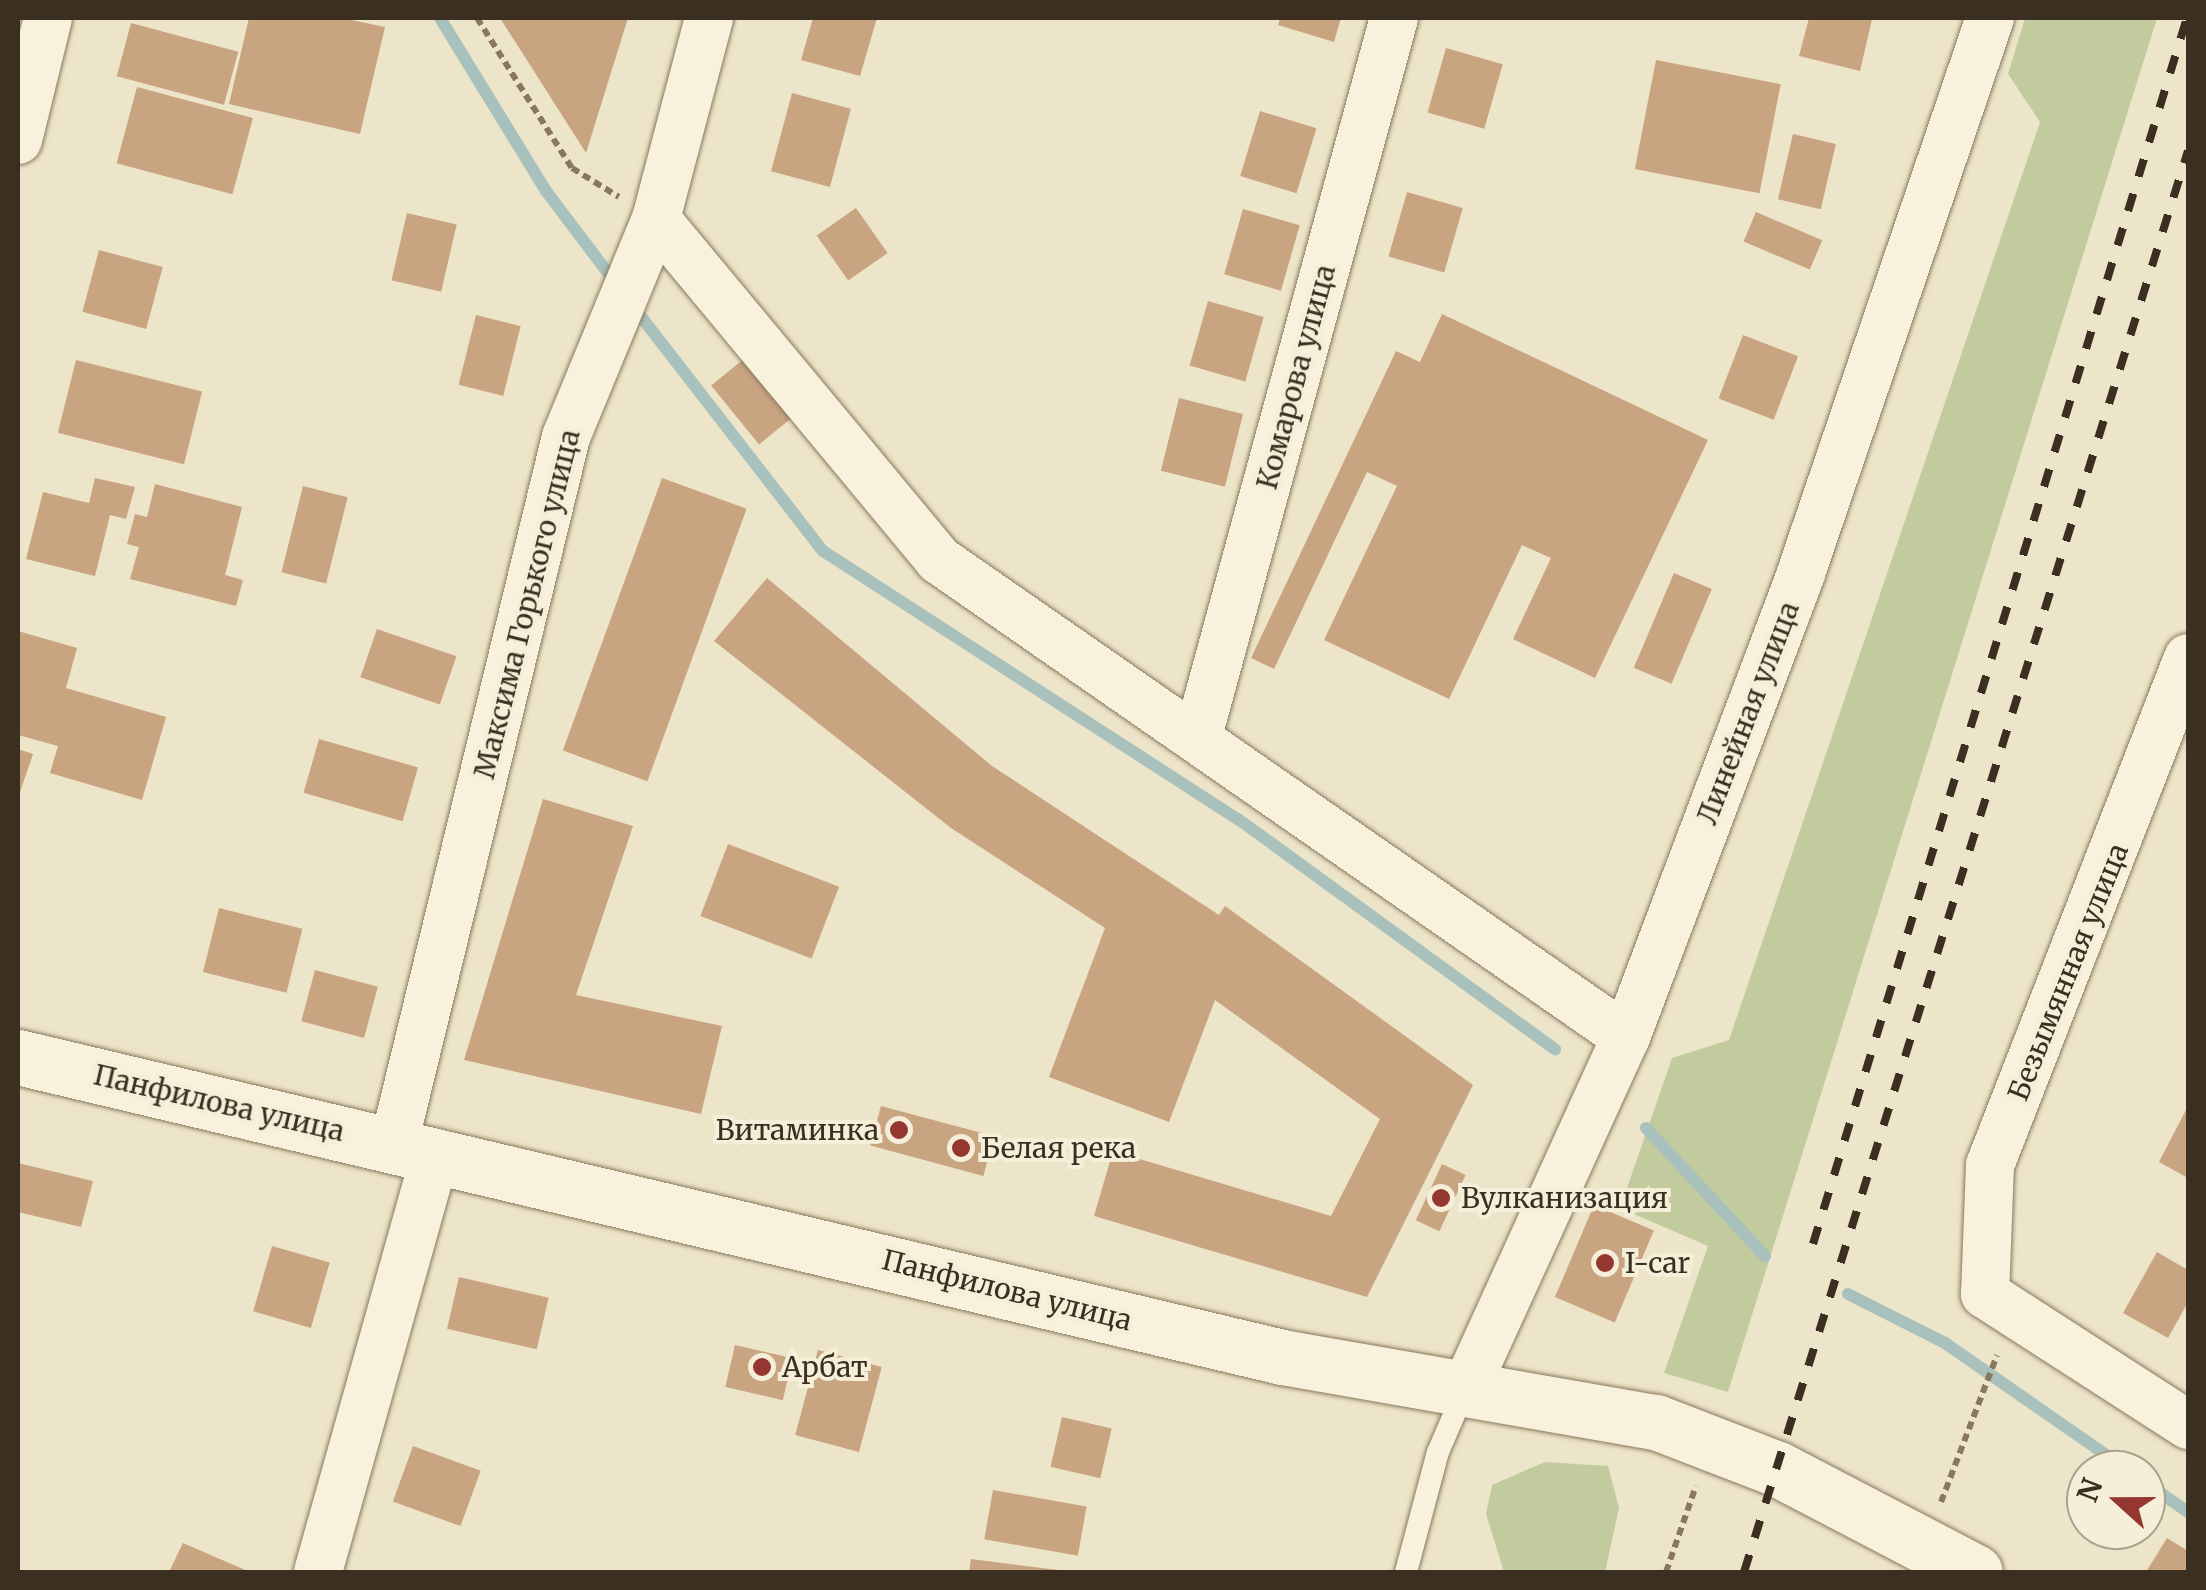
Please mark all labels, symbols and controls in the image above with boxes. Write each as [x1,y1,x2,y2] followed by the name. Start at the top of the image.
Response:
[1250,261,1342,493] street label: Комарова улица
[467,426,587,782] street label: Максима Горького улица
[1690,597,1806,829] street label: Линейная улица
[2001,838,2135,1106] street label: Безымянная улица
[90,1058,348,1148] street label: Панфилова улица
[716,1113,879,1147] place label: Витаминка
[888,1119,910,1141] marker: Витаминка
[981,1131,1136,1165] place label: Белая река
[950,1137,972,1159] marker: Белая река
[1461,1181,1668,1215] place label: Вулканизация
[1430,1187,1452,1209] marker: Вулканизация
[879,1243,1135,1337] street label: Панфилова улица
[1625,1246,1690,1280] place label: I-car
[1594,1252,1616,1274] marker: I-car
[782,1350,868,1384] place label: Арбат
[751,1356,773,1378] marker: Арбат
[2066,1450,2166,1550] north arrow
[2069,1473,2111,1507] text: N

